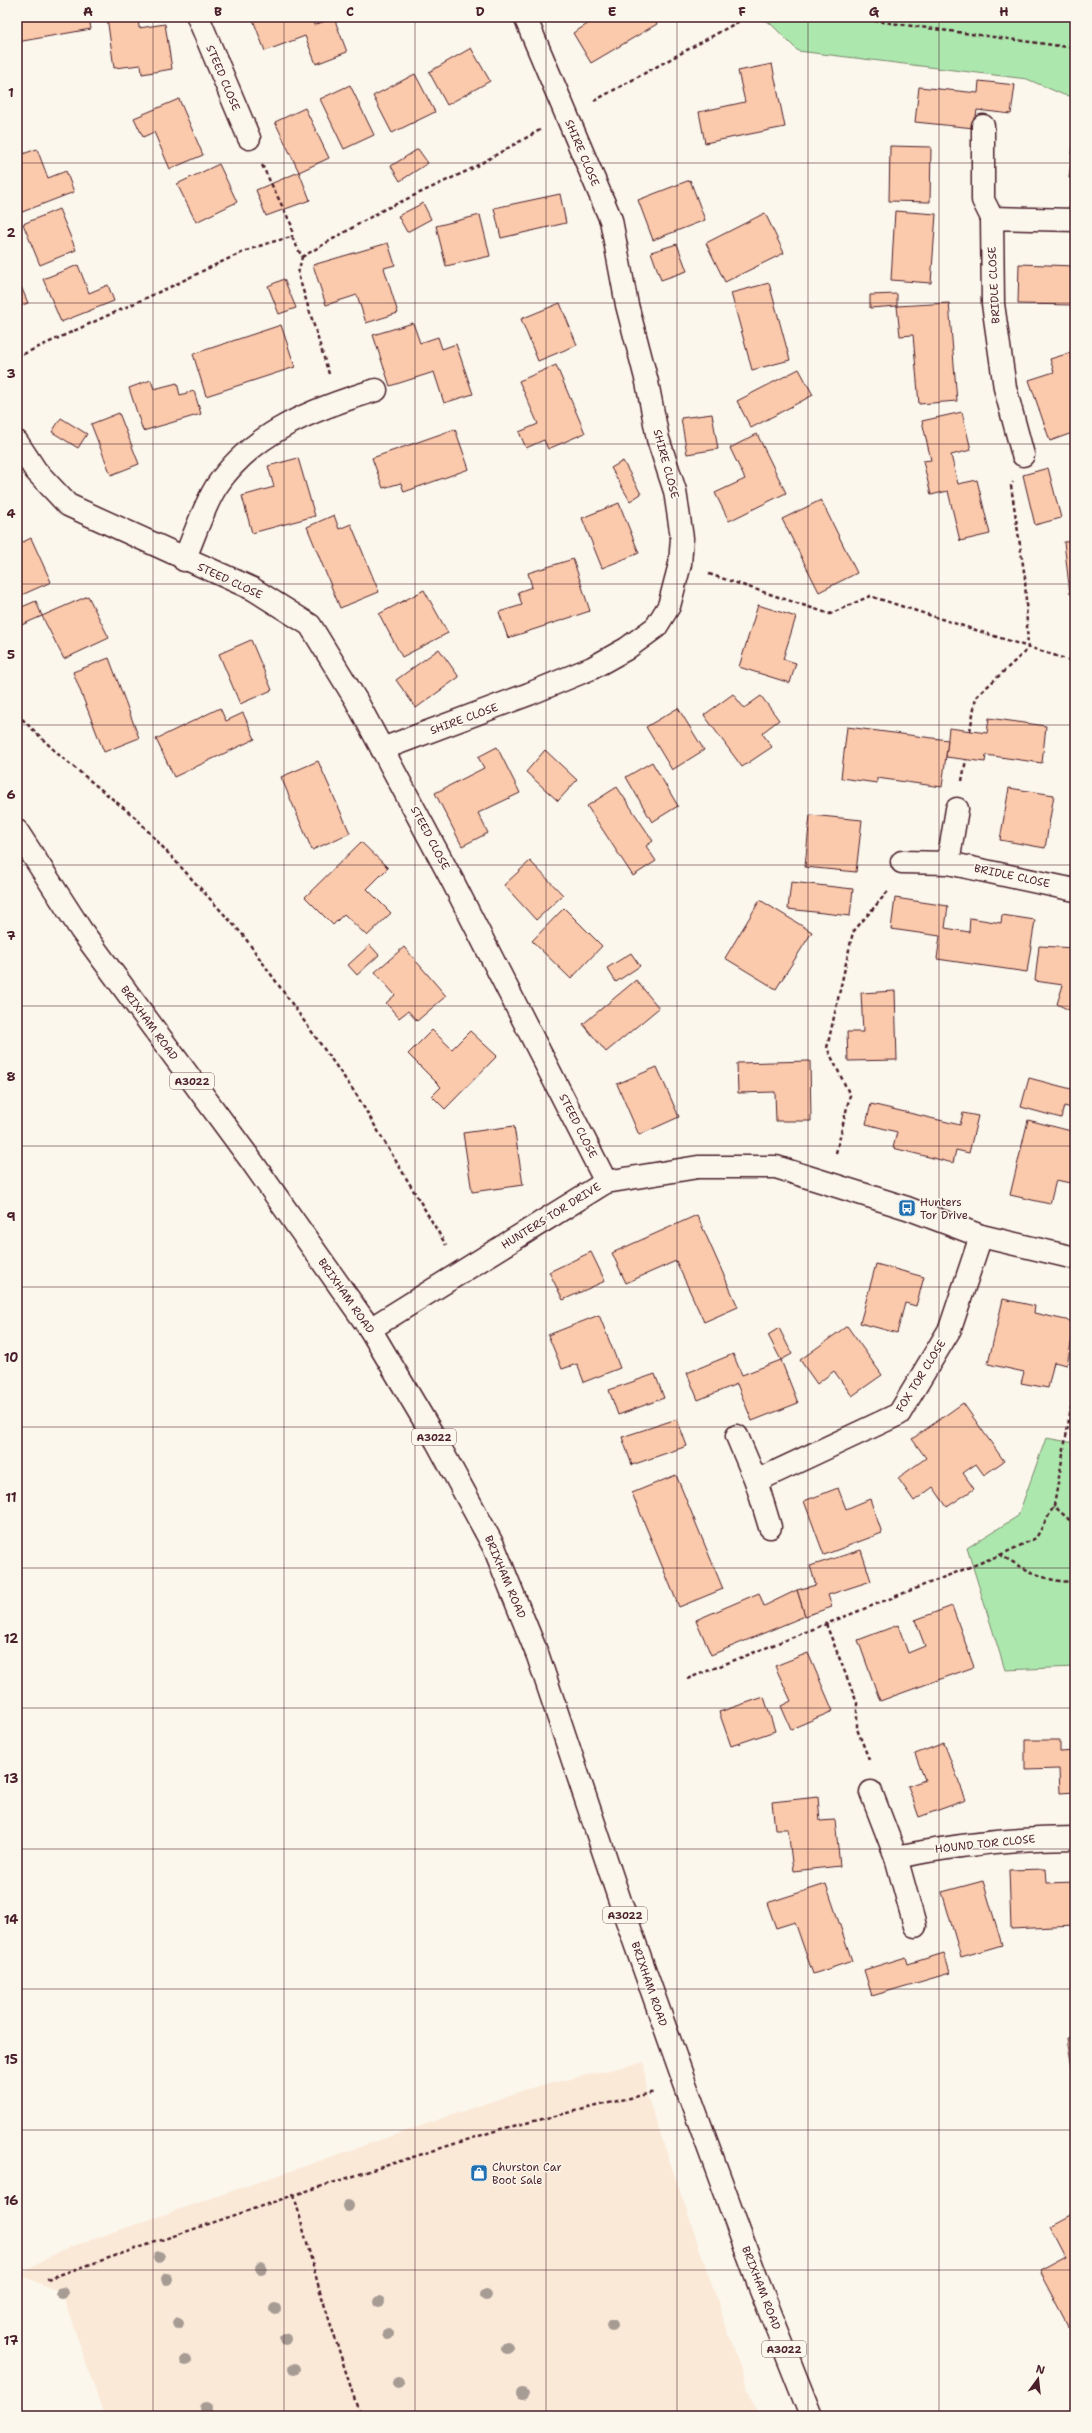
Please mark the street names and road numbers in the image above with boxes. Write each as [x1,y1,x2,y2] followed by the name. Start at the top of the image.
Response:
[202,43,244,113] street label: STEED CLOSE
[561,117,603,189] street label: SHIRE CLOSE
[984,246,1004,324] street label: BRIDLE CLOSE
[650,428,682,500] street label: SHIRE CLOSE
[195,559,265,603] street label: STEED CLOSE
[428,700,500,738] street label: SHIRE CLOSE
[407,803,453,873] street label: STEED CLOSE
[973,861,1051,891] street label: BRIDLE CLOSE
[117,983,181,1063] street label: BRIXHAM ROAD
[170,1073,214,1089] road number: A3022
[555,1091,601,1161] street label: STEED CLOSE
[498,1179,604,1253] street label: HUNTERS TOR DRIVE
[314,1255,378,1337] street label: BRIXHAM ROAD
[893,1337,949,1415] street label: FOX TOR CLOSE
[412,1429,456,1445] road number: A3022
[481,1533,529,1621] street label: BRIXHAM ROAD
[934,1831,1036,1857] street label: HOUND TOR CLOSE
[603,1907,647,1923] road number: A3022
[627,1940,671,2028] street label: BRIXHAM ROAD
[738,2244,784,2332] street label: BRIXHAM ROAD
[762,2341,806,2357] road number: A3022

